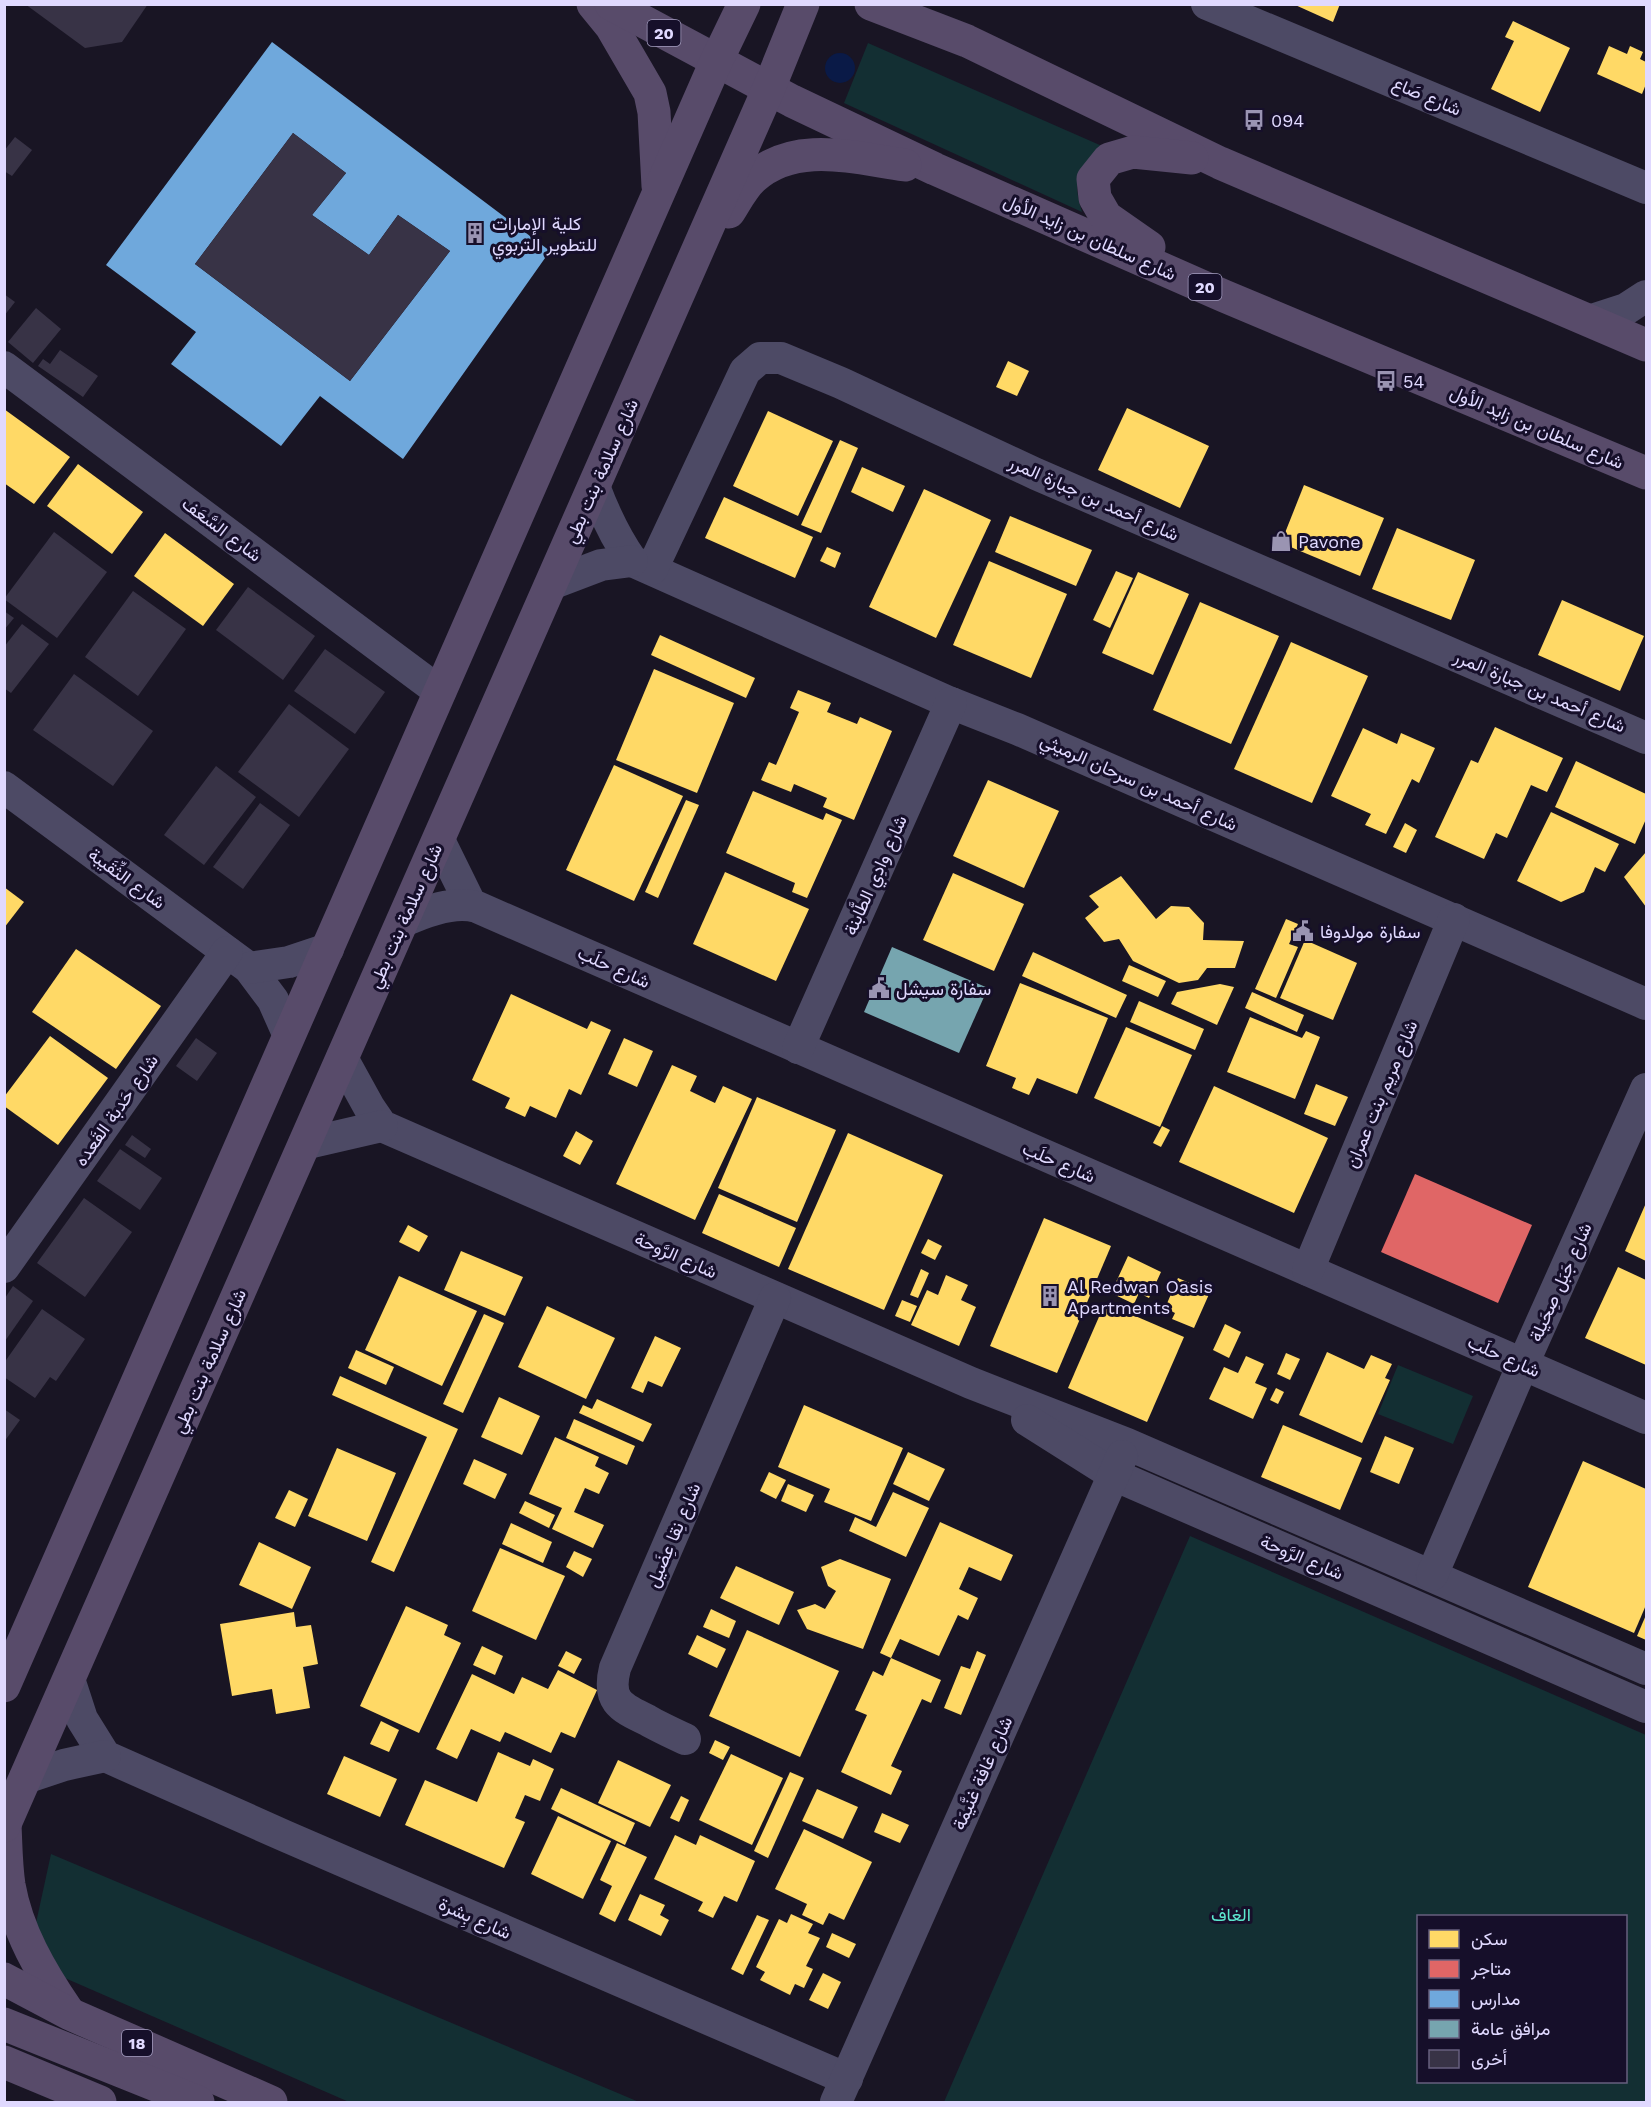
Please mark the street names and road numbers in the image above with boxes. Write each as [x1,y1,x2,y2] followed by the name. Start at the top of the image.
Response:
[648,20,680,46] road number: 20
[1389,72,1464,122] street label: شارع صَاع
[1000,190,1179,286] street label: شارع سلطان بن زايد الأول
[1188,274,1222,300] road number: 20
[1446,381,1627,475] street label: شارع سلطان بن زايد الأول
[560,396,647,548] street label: شارع سلامة بنت بطي
[1004,451,1182,547] street label: شارع أحمد بن جبارة المرر
[177,492,266,567] street label: شارع السَّعَف
[1450,645,1629,738] street label: شارع أحمد بن جبارة المرر
[1035,729,1241,839] street label: شارع أحمد بن سرحان الرميثي
[837,811,915,940] street label: شارع وادِي الطَّابنة
[364,841,451,993] street label: شارع سلامة بنت بطي
[83,842,171,914] street label: شارع الثِّقَيبة
[574,942,653,994] street label: شارع حلَب
[1340,1017,1423,1172] street label: شارع مريم بنت عمران
[70,1050,164,1171] street label: شارع حَدبة القَعده
[1019,1137,1098,1189] street label: شارع حلَب
[1524,1219,1597,1345] street label: شارع جَبَل صِحَيلة
[631,1228,720,1284] street label: شارع الرَّوحة
[168,1286,255,1438] street label: شارع سلامة بنت بطي
[1464,1331,1543,1383] street label: شارع حلَب
[642,1480,706,1591] street label: شارع نِقا عِضَيل
[1257,1530,1347,1586] street label: شارع الرَّوحة
[948,1713,1018,1834] street label: شارع غافة غنَّيمَة
[434,1893,514,1947] street label: شارع بِشرة
[122,2030,152,2056] road number: 18

